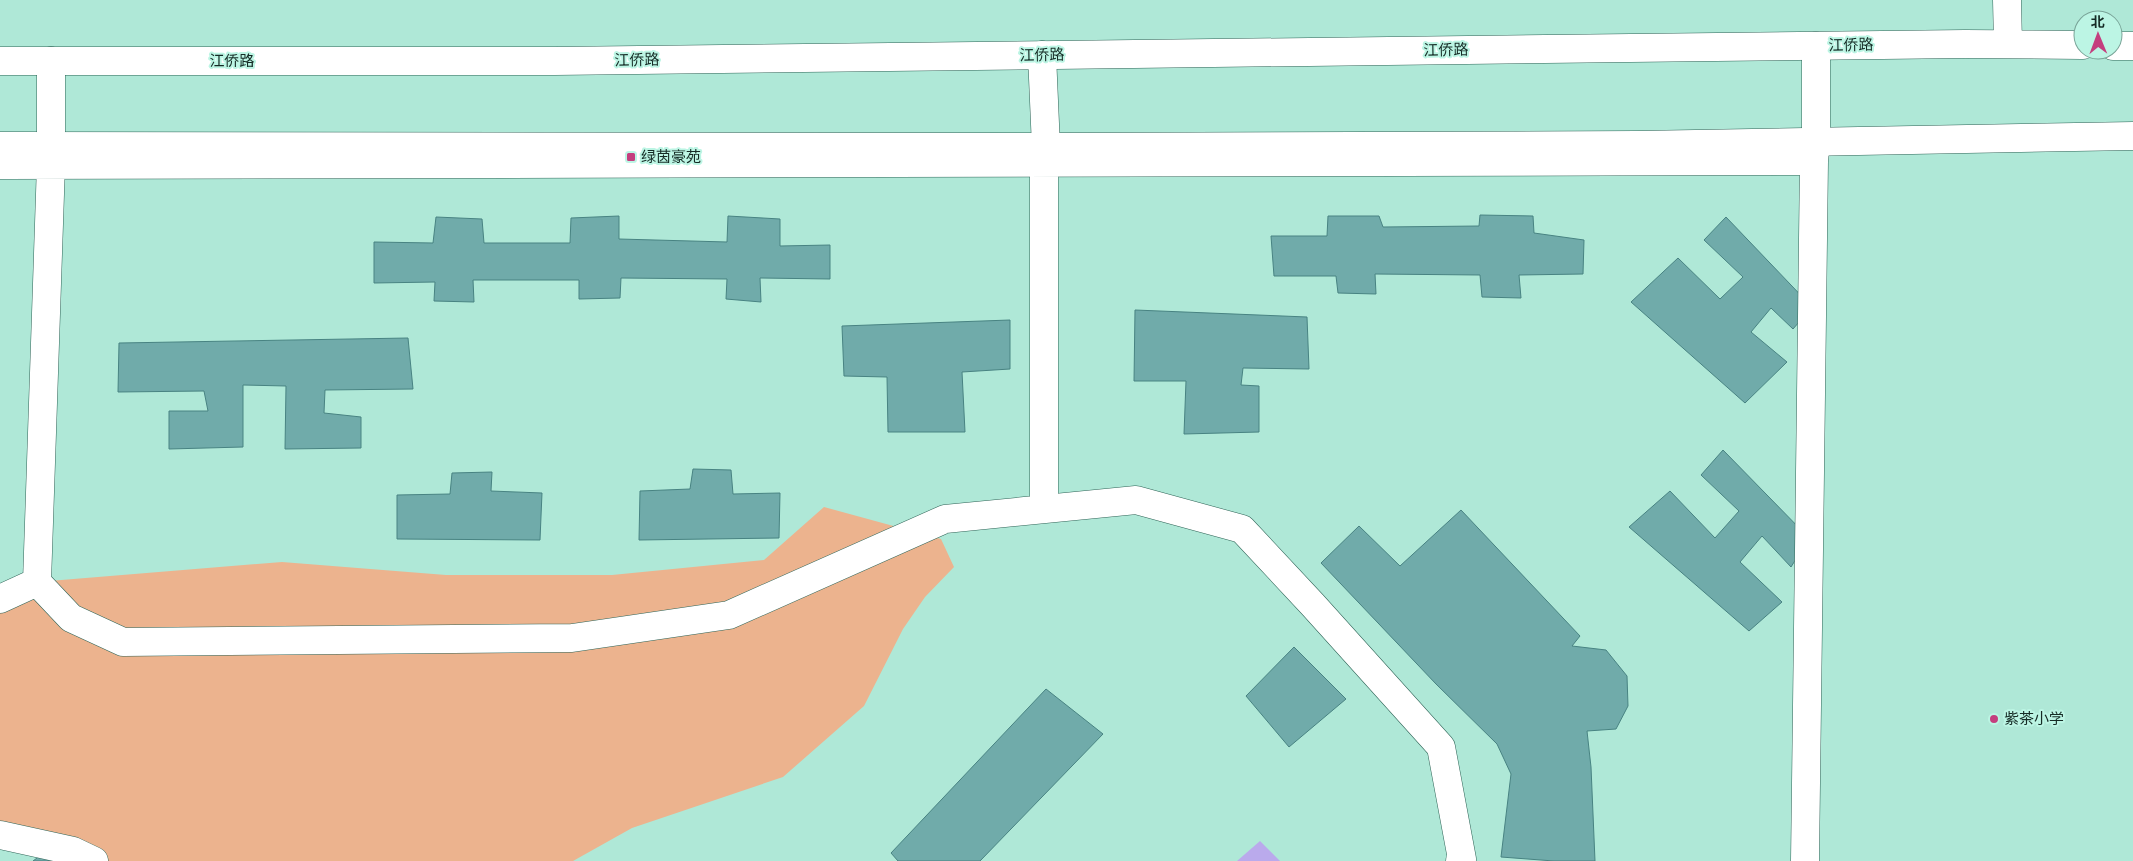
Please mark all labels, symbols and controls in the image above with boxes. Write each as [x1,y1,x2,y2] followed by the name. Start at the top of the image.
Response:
[2073,10,2123,60] north arrow
[2091,15,2105,30] text: 北
[1828,37,1874,53] street label: 江侨路
[1423,42,1469,58] street label: 江侨路
[1019,47,1065,63] street label: 江侨路
[614,52,660,68] street label: 江侨路
[209,53,255,69] street label: 江侨路
[641,149,701,165] place label: 绿茵豪苑
[625,151,637,163] marker: 绿茵豪苑
[2004,711,2064,727] place label: 紫茶小学
[1988,713,2000,725] marker: 紫茶小学

